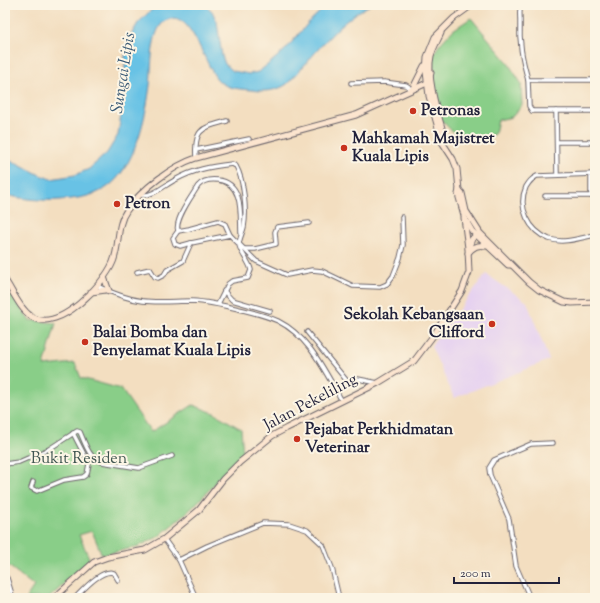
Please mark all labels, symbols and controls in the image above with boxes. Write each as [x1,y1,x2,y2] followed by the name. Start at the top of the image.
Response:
[106,30,142,115] water label: Sungai Lipis
[421,100,480,123] place label: Petronas
[408,106,418,116] marker: Petronas
[352,128,495,169] place label: Mahkamah Majistret Kuala Lipis
[339,143,349,153] marker: Mahkamah Majistret Kuala Lipis
[125,193,171,216] place label: Petron
[112,199,122,209] marker: Petron
[343,304,485,345] place label: Sekolah Kebangsaan Clifford
[487,319,497,329] marker: Sekolah Kebangsaan Clifford
[93,322,251,363] place label: Balai Bomba dan Penyelamat Kuala Lipis
[80,337,90,347] marker: Balai Bomba dan Penyelamat Kuala Lipis
[259,369,362,438] street label: Jalan Pekeliling
[305,419,454,460] place label: Pejabat Perkhidmatan Veterinar
[292,434,302,444] marker: Pejabat Perkhidmatan Veterinar
[31,448,128,471] park label: Bukit Residen
[454,559,559,585] scale bar
[460,565,491,583] text: 200 m

